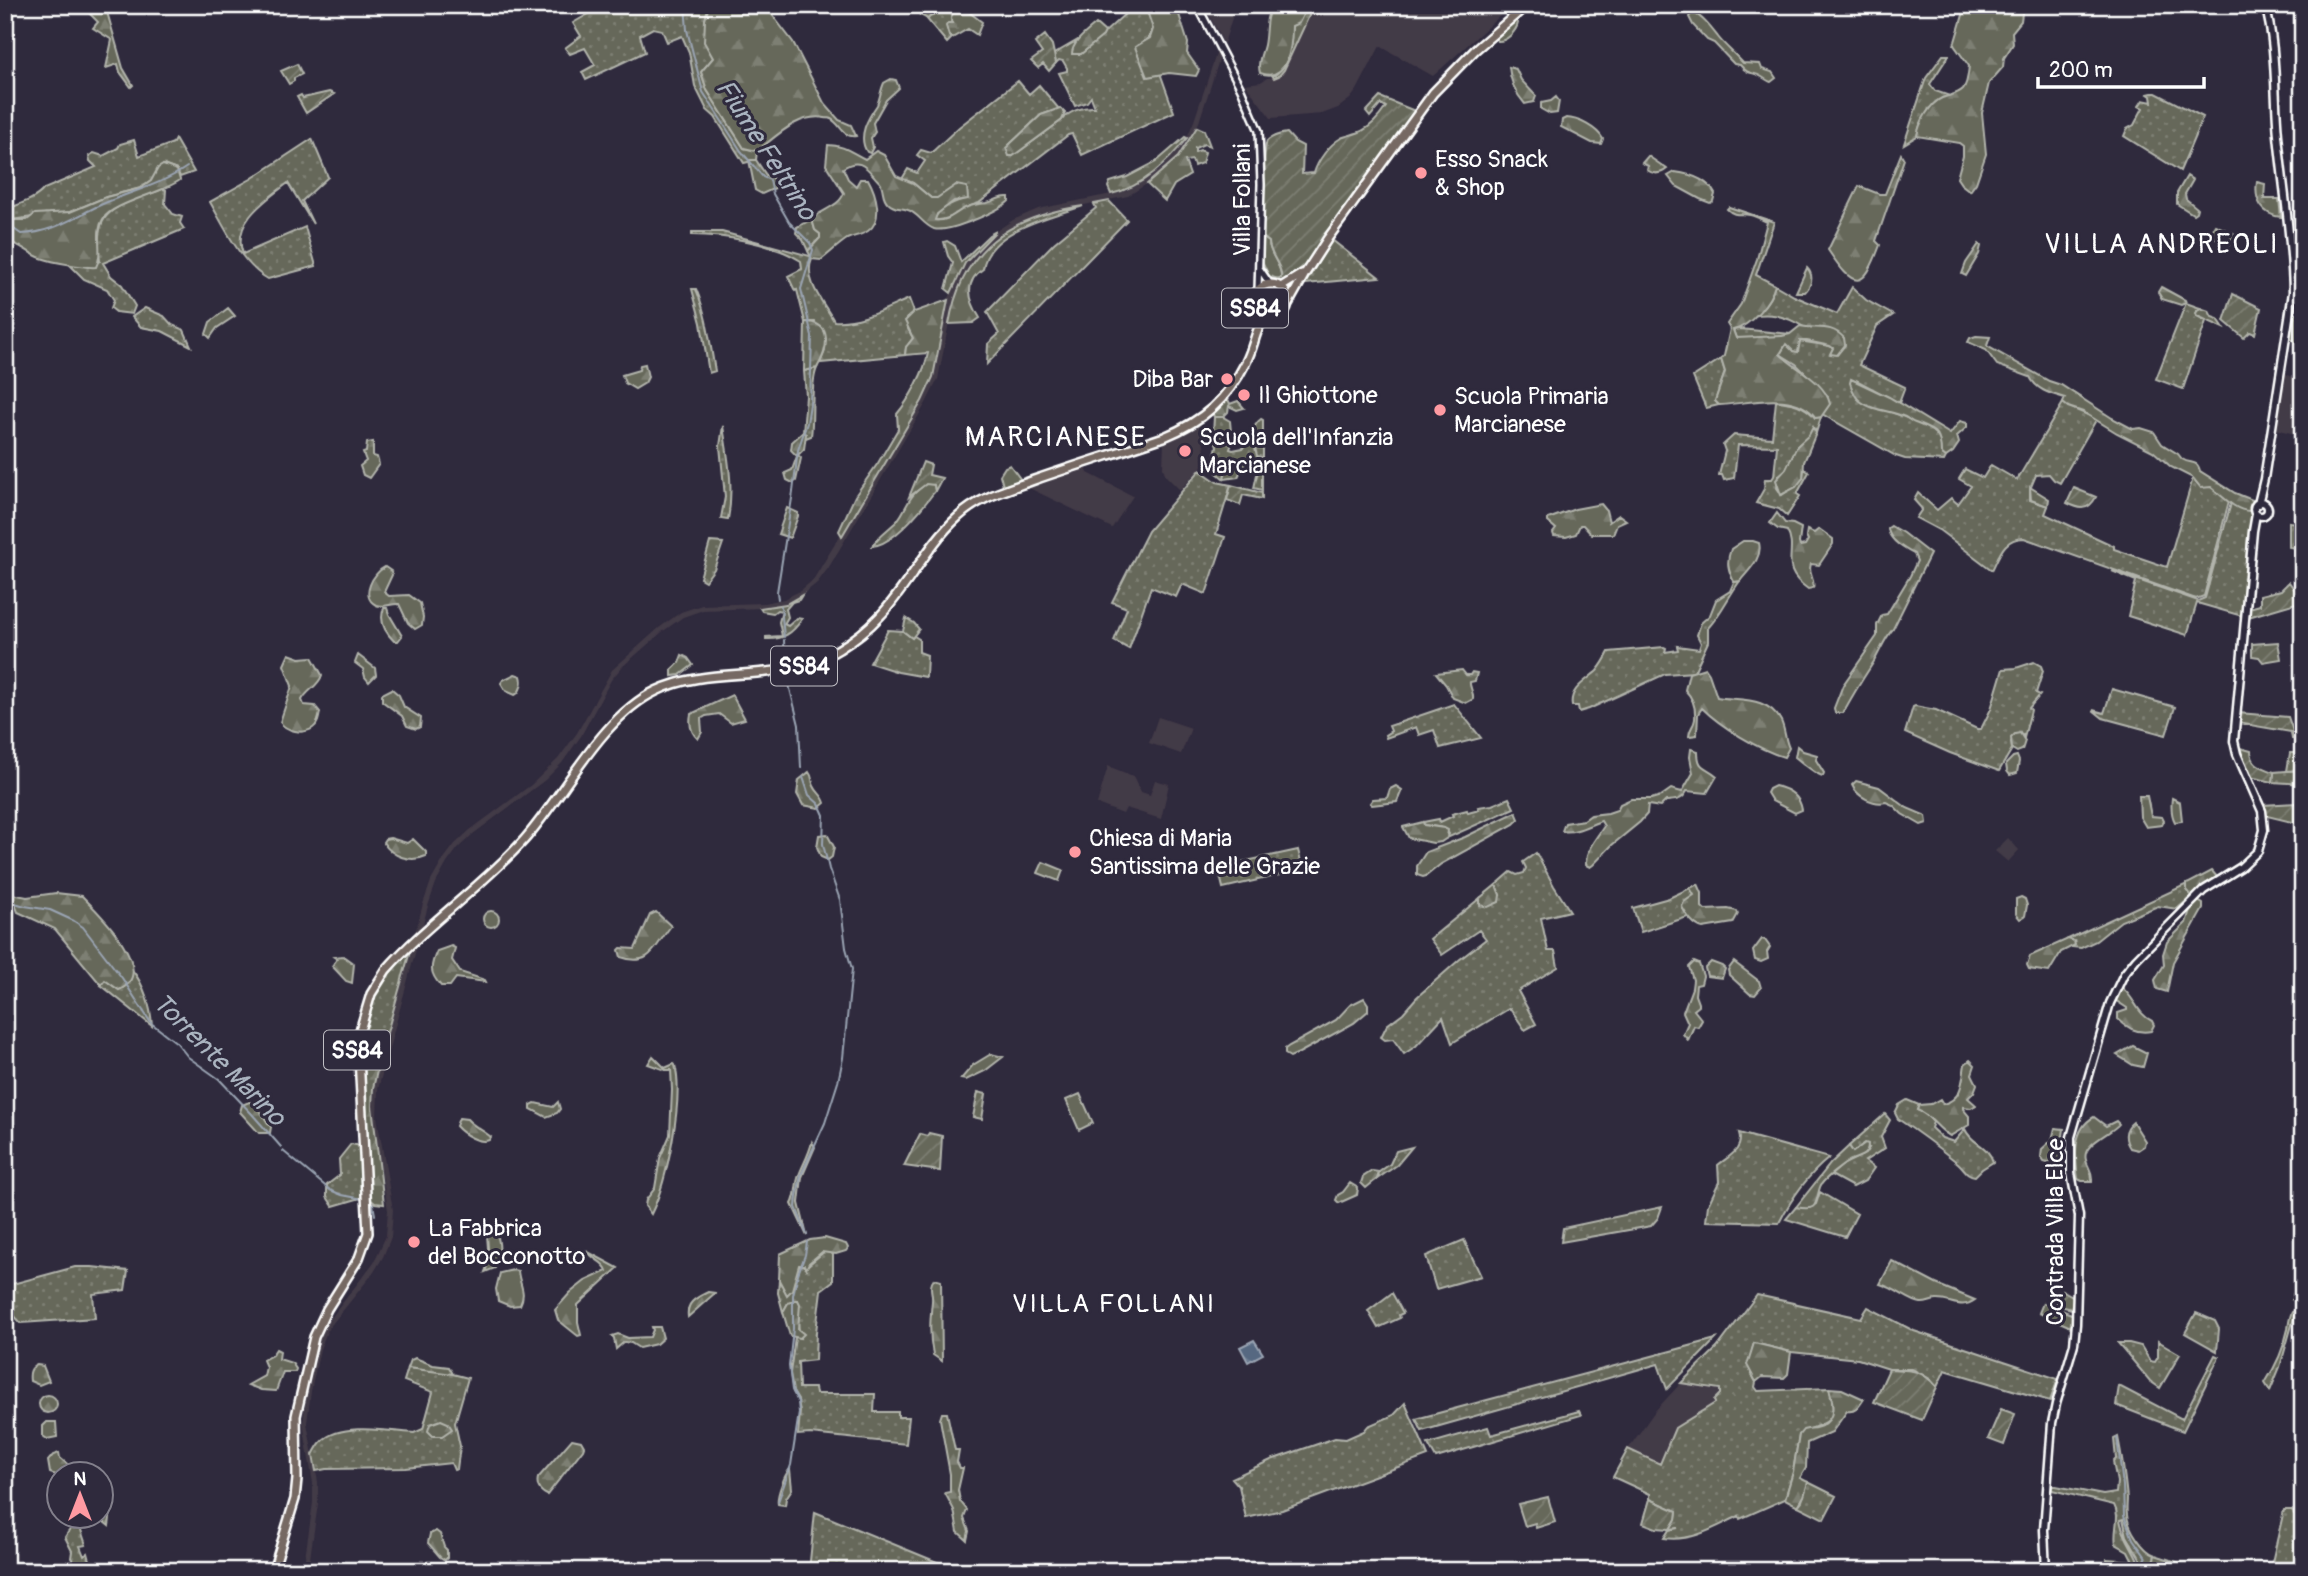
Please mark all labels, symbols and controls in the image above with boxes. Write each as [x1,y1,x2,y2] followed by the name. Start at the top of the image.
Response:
[2038,46,2205,90] scale bar
[2049,57,2113,84] text: 200 m
[709,74,824,228] water label: Fiume Feltrino
[1228,144,1257,256] street label: Villa Follani
[1435,145,1548,202] place label: Esso Snack & Shop
[1413,165,1429,181] marker: Esso Snack & Shop
[2044,227,2280,262] district label: VILLA ANDREOLI
[1222,288,1288,328] road number: SS84
[1132,365,1213,394] place label: Diba Bar
[1219,371,1235,387] marker: Diba Bar
[1258,381,1378,410] place label: Il Ghiottone
[1454,382,1609,439] place label: Scuola Primaria Marcianese
[1236,387,1252,403] marker: Il Ghiottone
[1432,402,1448,418] marker: Scuola Primaria Marcianese
[965,420,1147,455] district label: MARCIANESE
[1199,423,1393,480] place label: Scuola dell'Infanzia Marcianese
[1177,443,1193,459] marker: Scuola dell'Infanzia Marcianese
[771,646,837,686] road number: SS84
[1089,824,1320,881] place label: Chiesa di Maria Santissima delle Grazie
[1067,844,1083,860] marker: Chiesa di Maria Santissima delle Grazie
[146,987,293,1134] water label: Torrente Marino
[324,1030,390,1070] road number: SS84
[2041,1138,2070,1325] street label: Contrada Villa Elce
[428,1214,586,1271] place label: La Fabbrica del Bocconotto
[406,1234,422,1250] marker: La Fabbrica del Bocconotto
[1012,1288,1216,1320] district label: VILLA FOLLANI
[46,1460,116,1530] north arrow
[74,1467,87,1491] text: N

